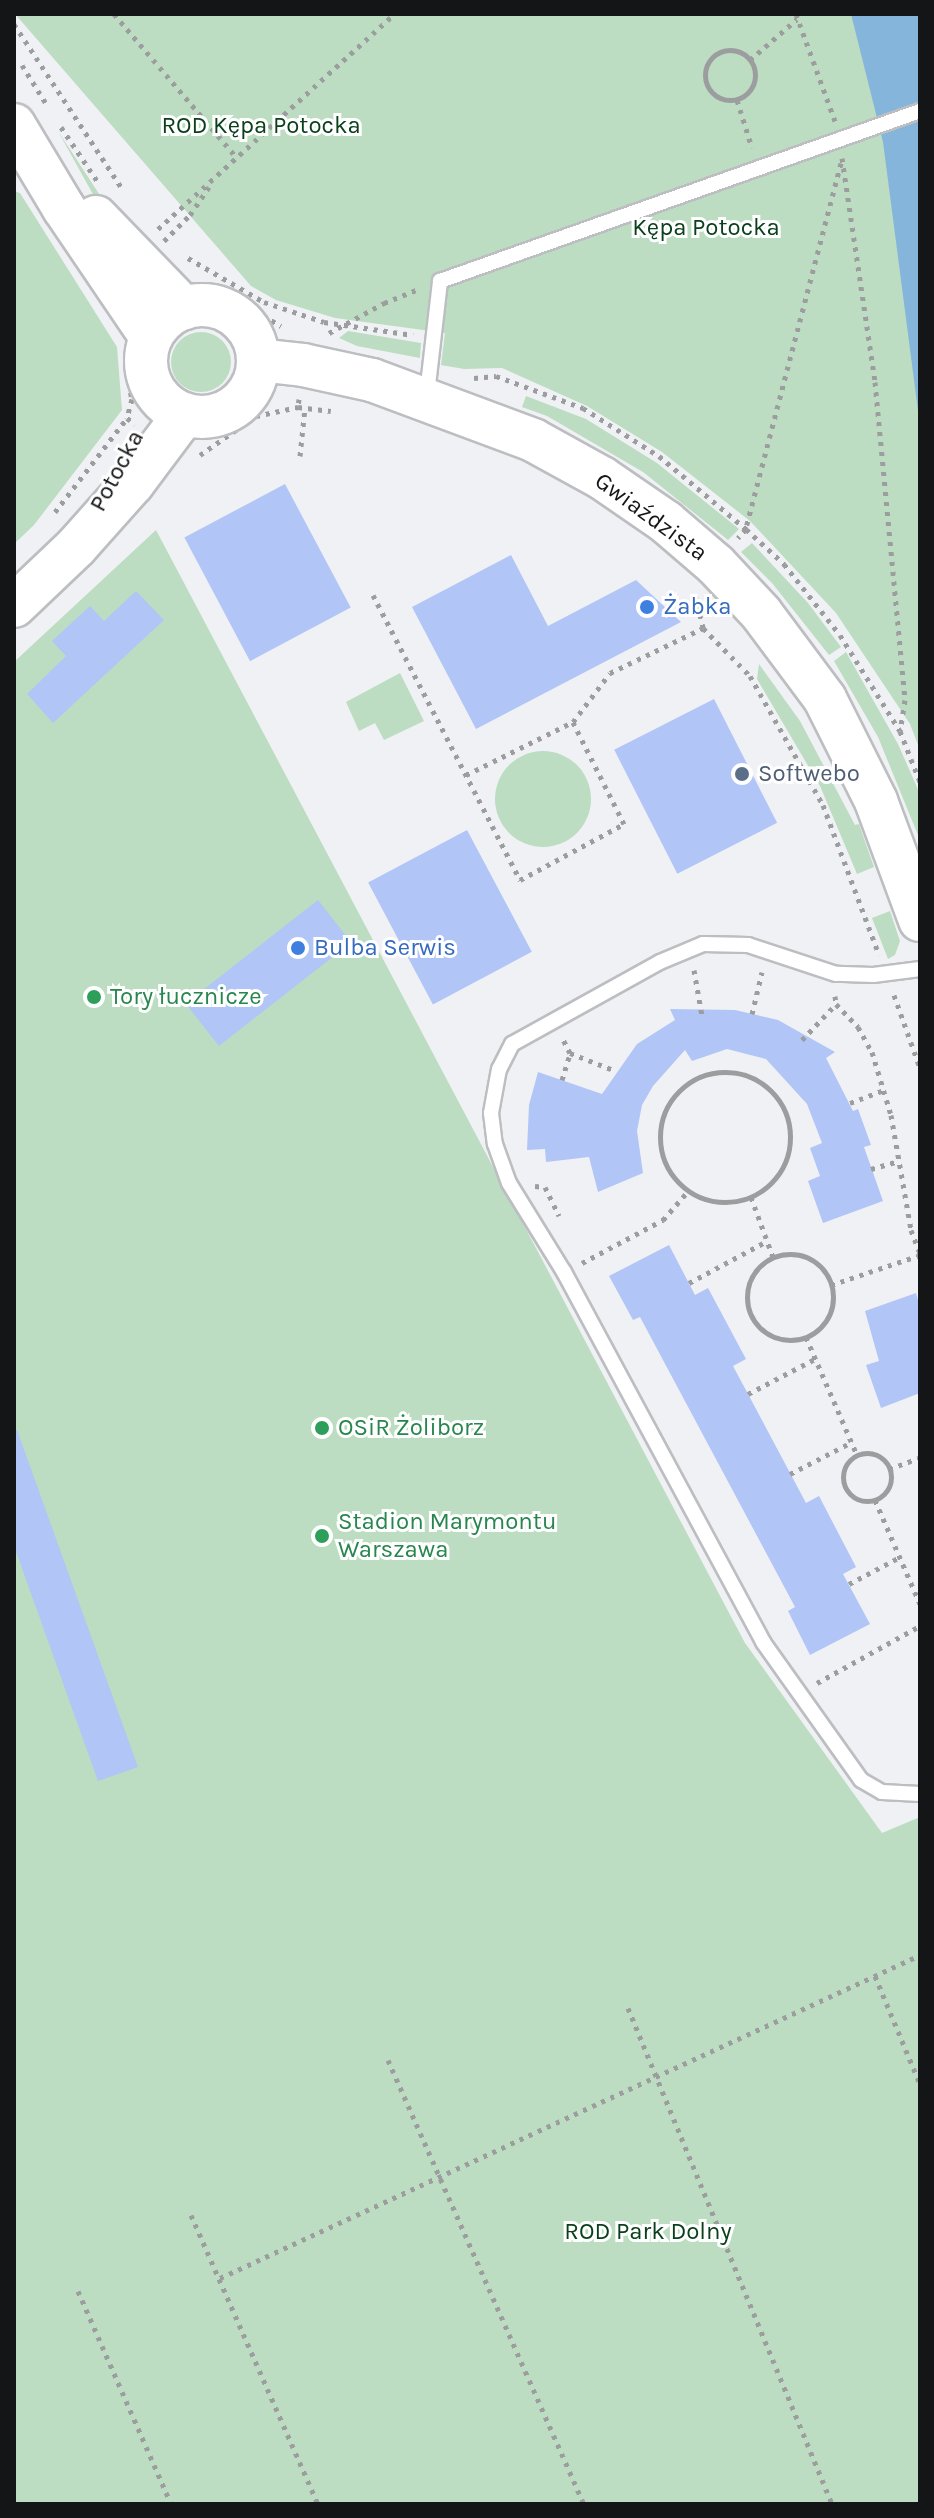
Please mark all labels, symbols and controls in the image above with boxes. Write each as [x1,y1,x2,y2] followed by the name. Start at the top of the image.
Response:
[161,112,361,140] park label: ROD Kępa Potocka
[632,214,780,242] park label: Kępa Potocka
[84,426,150,516] street label: Potocka
[589,466,713,568] street label: Gwiaździsta
[663,593,731,621] place label: Żabka
[638,598,656,616] marker: Żabka
[758,760,860,788] place label: Softwebo
[733,765,751,783] marker: Softwebo
[314,934,456,962] place label: Bulba Serwis
[289,939,307,957] marker: Bulba Serwis
[110,983,262,1011] place label: Tory łucznicze
[85,988,103,1006] marker: Tory łucznicze
[338,1414,484,1442] place label: OSiR Żoliborz
[313,1419,331,1437] marker: OSiR Żoliborz
[338,1508,556,1564] place label: Stadion Marymontu Warszawa
[313,1527,331,1545] marker: Stadion Marymontu Warszawa
[564,2218,732,2246] park label: ROD Park Dolny

